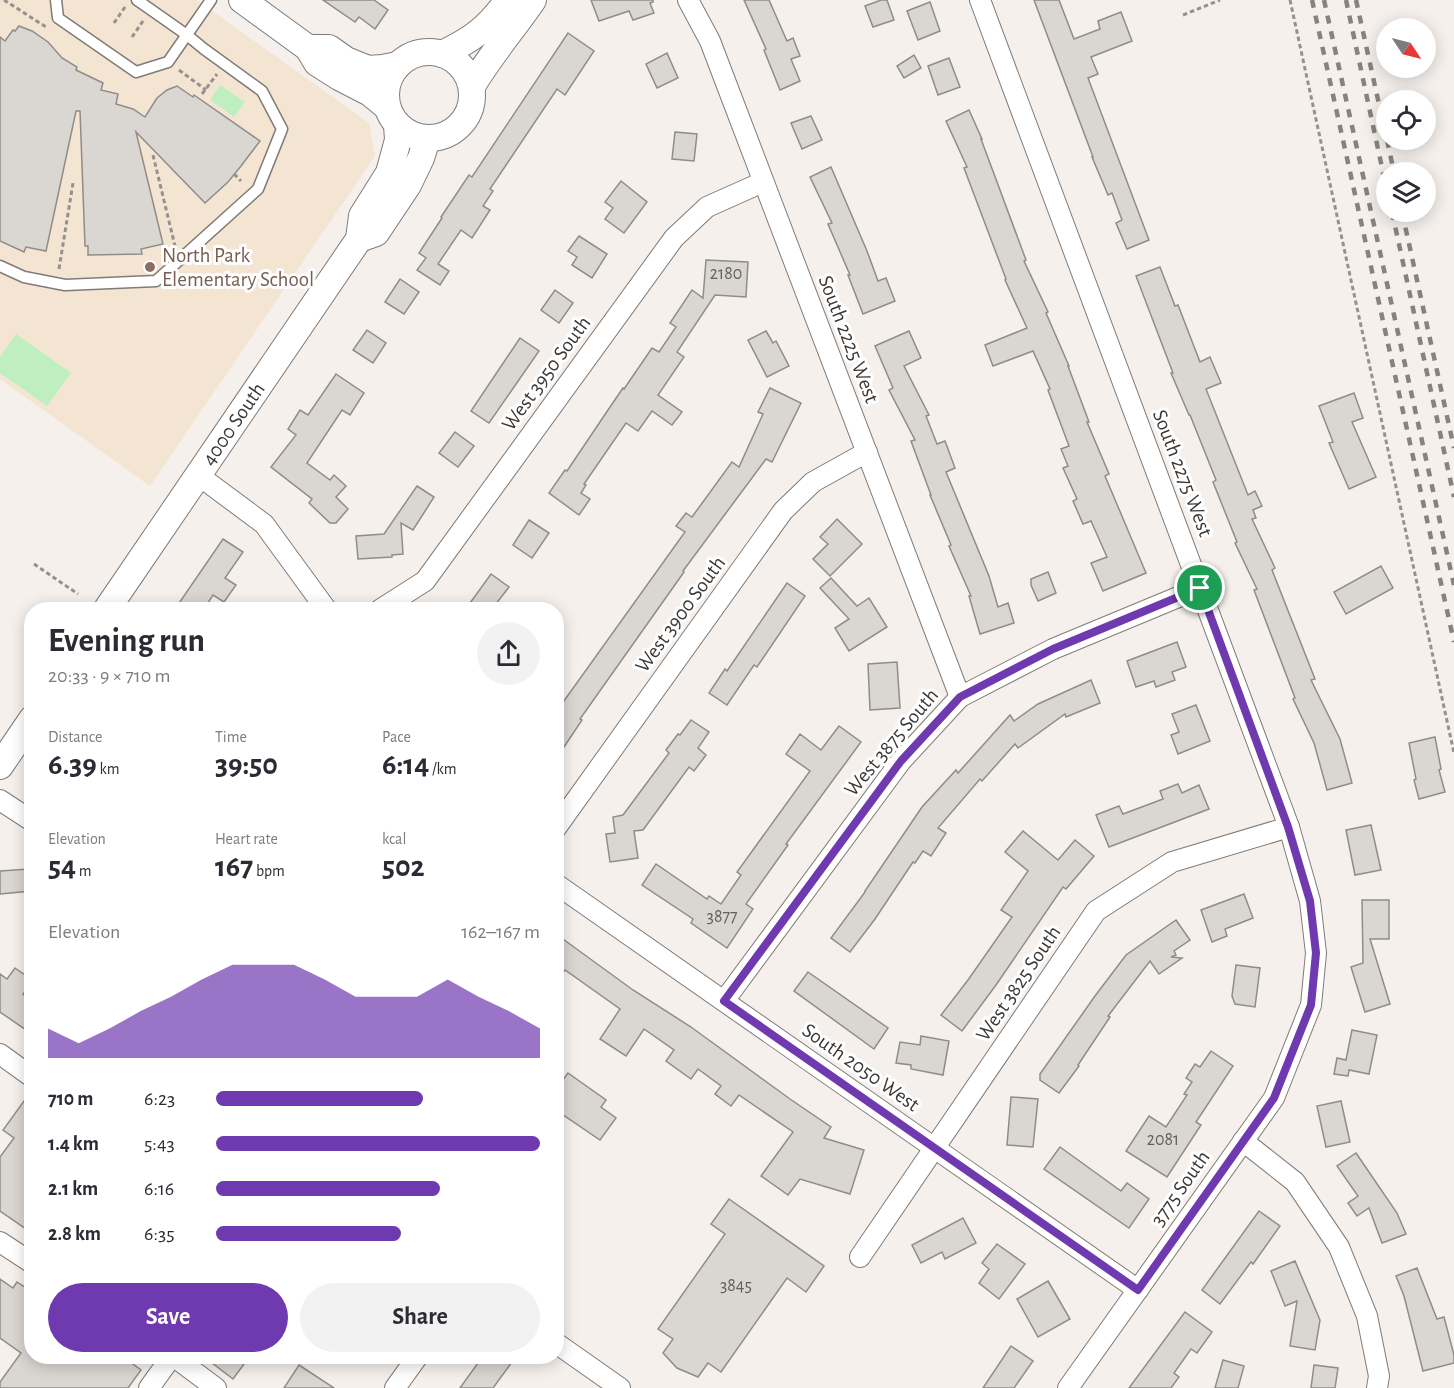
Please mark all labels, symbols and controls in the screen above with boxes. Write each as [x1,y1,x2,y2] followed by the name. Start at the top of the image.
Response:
[1376,18,1436,78] north arrow
[1376,18,1436,222] map controls
[1376,90,1436,150] button: locate
[1376,162,1436,222] button: layers
[162,245,314,290] place label: North Park Elementary School
[143,260,157,274] marker: North Park Elementary School
[710,265,742,283] house number: 2180
[815,273,883,406] street label: South 2225 West
[498,312,595,434] street label: West 3950 South
[198,379,269,469] street label: 4000 South
[1149,407,1216,540] street label: South 2275 West
[631,552,729,676] street label: West 3900 South
[1174,562,1225,613] pin
[1183,571,1216,604] icon: arrive
[477,622,540,685] button: share
[48,625,205,658] text: Evening run
[48,666,171,686] text: 20:33 · 9 × 710 m
[841,685,942,800] street label: West 3875 South
[48,729,102,745] text: Distance
[215,729,247,745] text: Time
[382,729,411,745] text: Pace
[48,750,97,780] text: 6.39
[215,750,278,780] text: 39:50
[382,750,429,780] text: 6:14
[97,761,120,777] text: km
[429,761,457,777] text: /km
[48,831,106,847] text: Elevation
[215,831,278,847] text: Heart rate
[382,831,406,847] text: kcal
[48,852,76,882] text: 54
[215,852,253,882] text: 167
[382,852,425,882] text: 502
[76,863,92,879] text: m
[253,863,285,879] text: bpm
[707,908,737,926] house number: 3877
[48,922,120,942] text: Elevation
[461,922,540,942] text: 162–167 m
[972,922,1065,1045] street label: West 3825 South
[798,1019,923,1116] street label: South 2050 West
[48,1089,93,1109] text: 710 m
[144,1089,175,1109] text: 6:23
[1147,1131,1179,1149] house number: 2081
[48,1134,99,1154] text: 1.4 km
[144,1134,175,1154] text: 5:43
[1147,1147,1214,1230] street label: 3775 South
[48,1179,98,1199] text: 2.1 km
[144,1179,174,1199] text: 6:16
[48,1224,101,1244] text: 2.8 km
[144,1224,175,1244] text: 6:35
[720,1277,752,1295] house number: 3845
[48,1283,288,1352] button: Save
[300,1283,540,1352] button: Share

